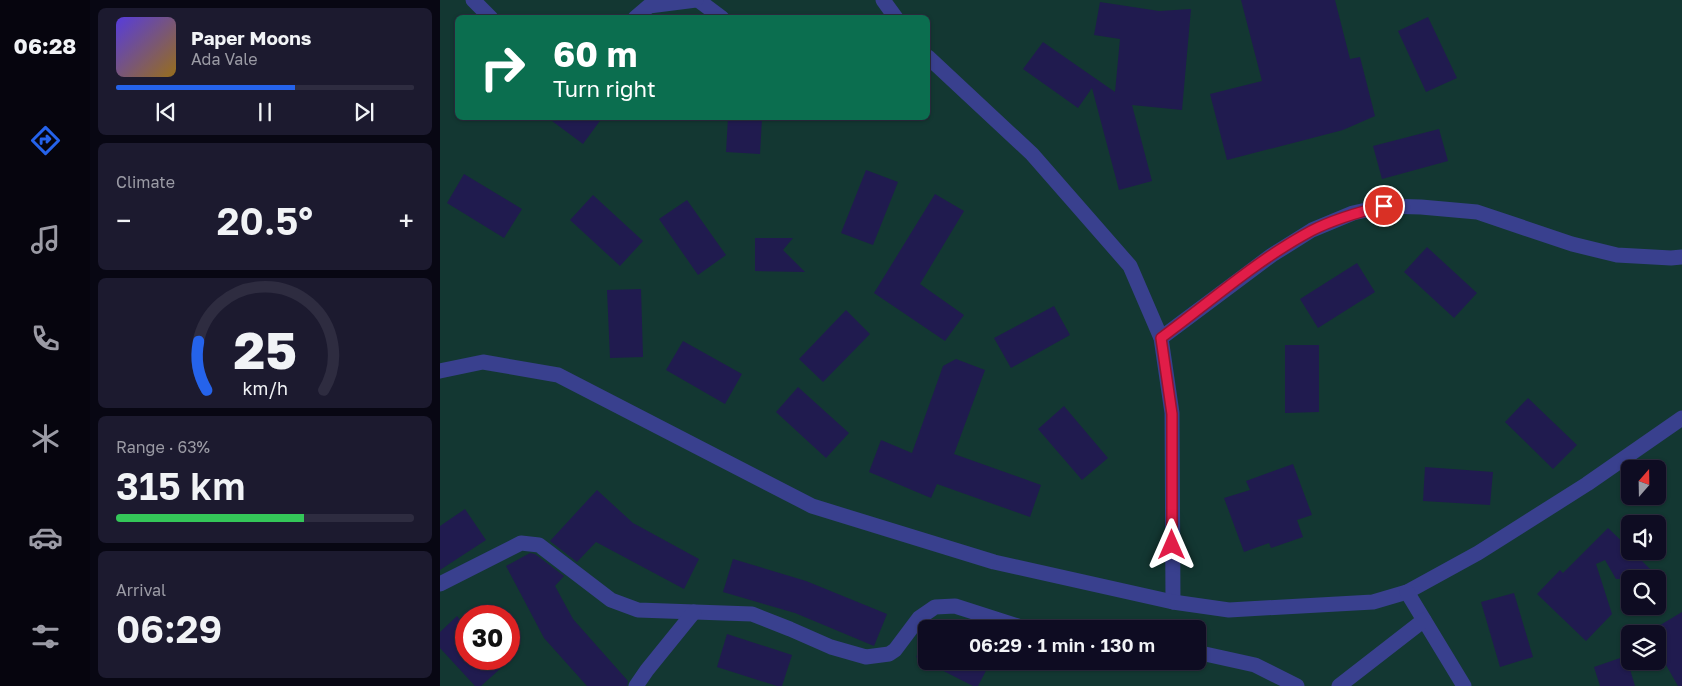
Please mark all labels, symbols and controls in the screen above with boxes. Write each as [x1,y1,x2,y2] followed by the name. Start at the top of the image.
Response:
[191,26,311,49] text: Paper Moons
[14,32,76,59] text: 06:28
[553,33,637,75] text: 60 m
[470,35,535,100] icon: right
[191,49,257,69] text: Ada Vale
[553,75,656,102] text: Turn right
[152,98,180,126] icon: previous
[251,98,279,126] icon: pause
[350,98,378,126] icon: next
[28,123,63,158] icon: directions
[116,172,175,192] text: Climate
[1363,185,1405,227] pin
[1370,192,1398,220] icon: arrive
[217,198,313,243] text: 20.5°
[116,204,131,237] text: −
[399,204,414,237] text: +
[28,222,63,257] icon: music
[233,318,297,380] text: 25
[28,321,63,356] icon: phone
[242,377,288,399] text: km/h
[28,421,63,456] icon: climate
[116,437,210,457] text: Range · 63%
[1621,460,1666,505] north arrow
[1621,460,1666,670] map controls
[116,463,245,508] text: 315 km
[1621,515,1666,560] button: sound
[1145,518,1197,570] position arrow
[28,520,63,555] icon: car
[1621,570,1666,615] button: search
[116,580,166,600] text: Arrival
[455,605,520,670] speed limit sign: 30
[116,606,222,651] text: 06:29
[28,619,63,654] icon: filters
[1621,625,1666,670] button: layers
[969,633,1155,656] text: 06:29 · 1 min · 130 m

